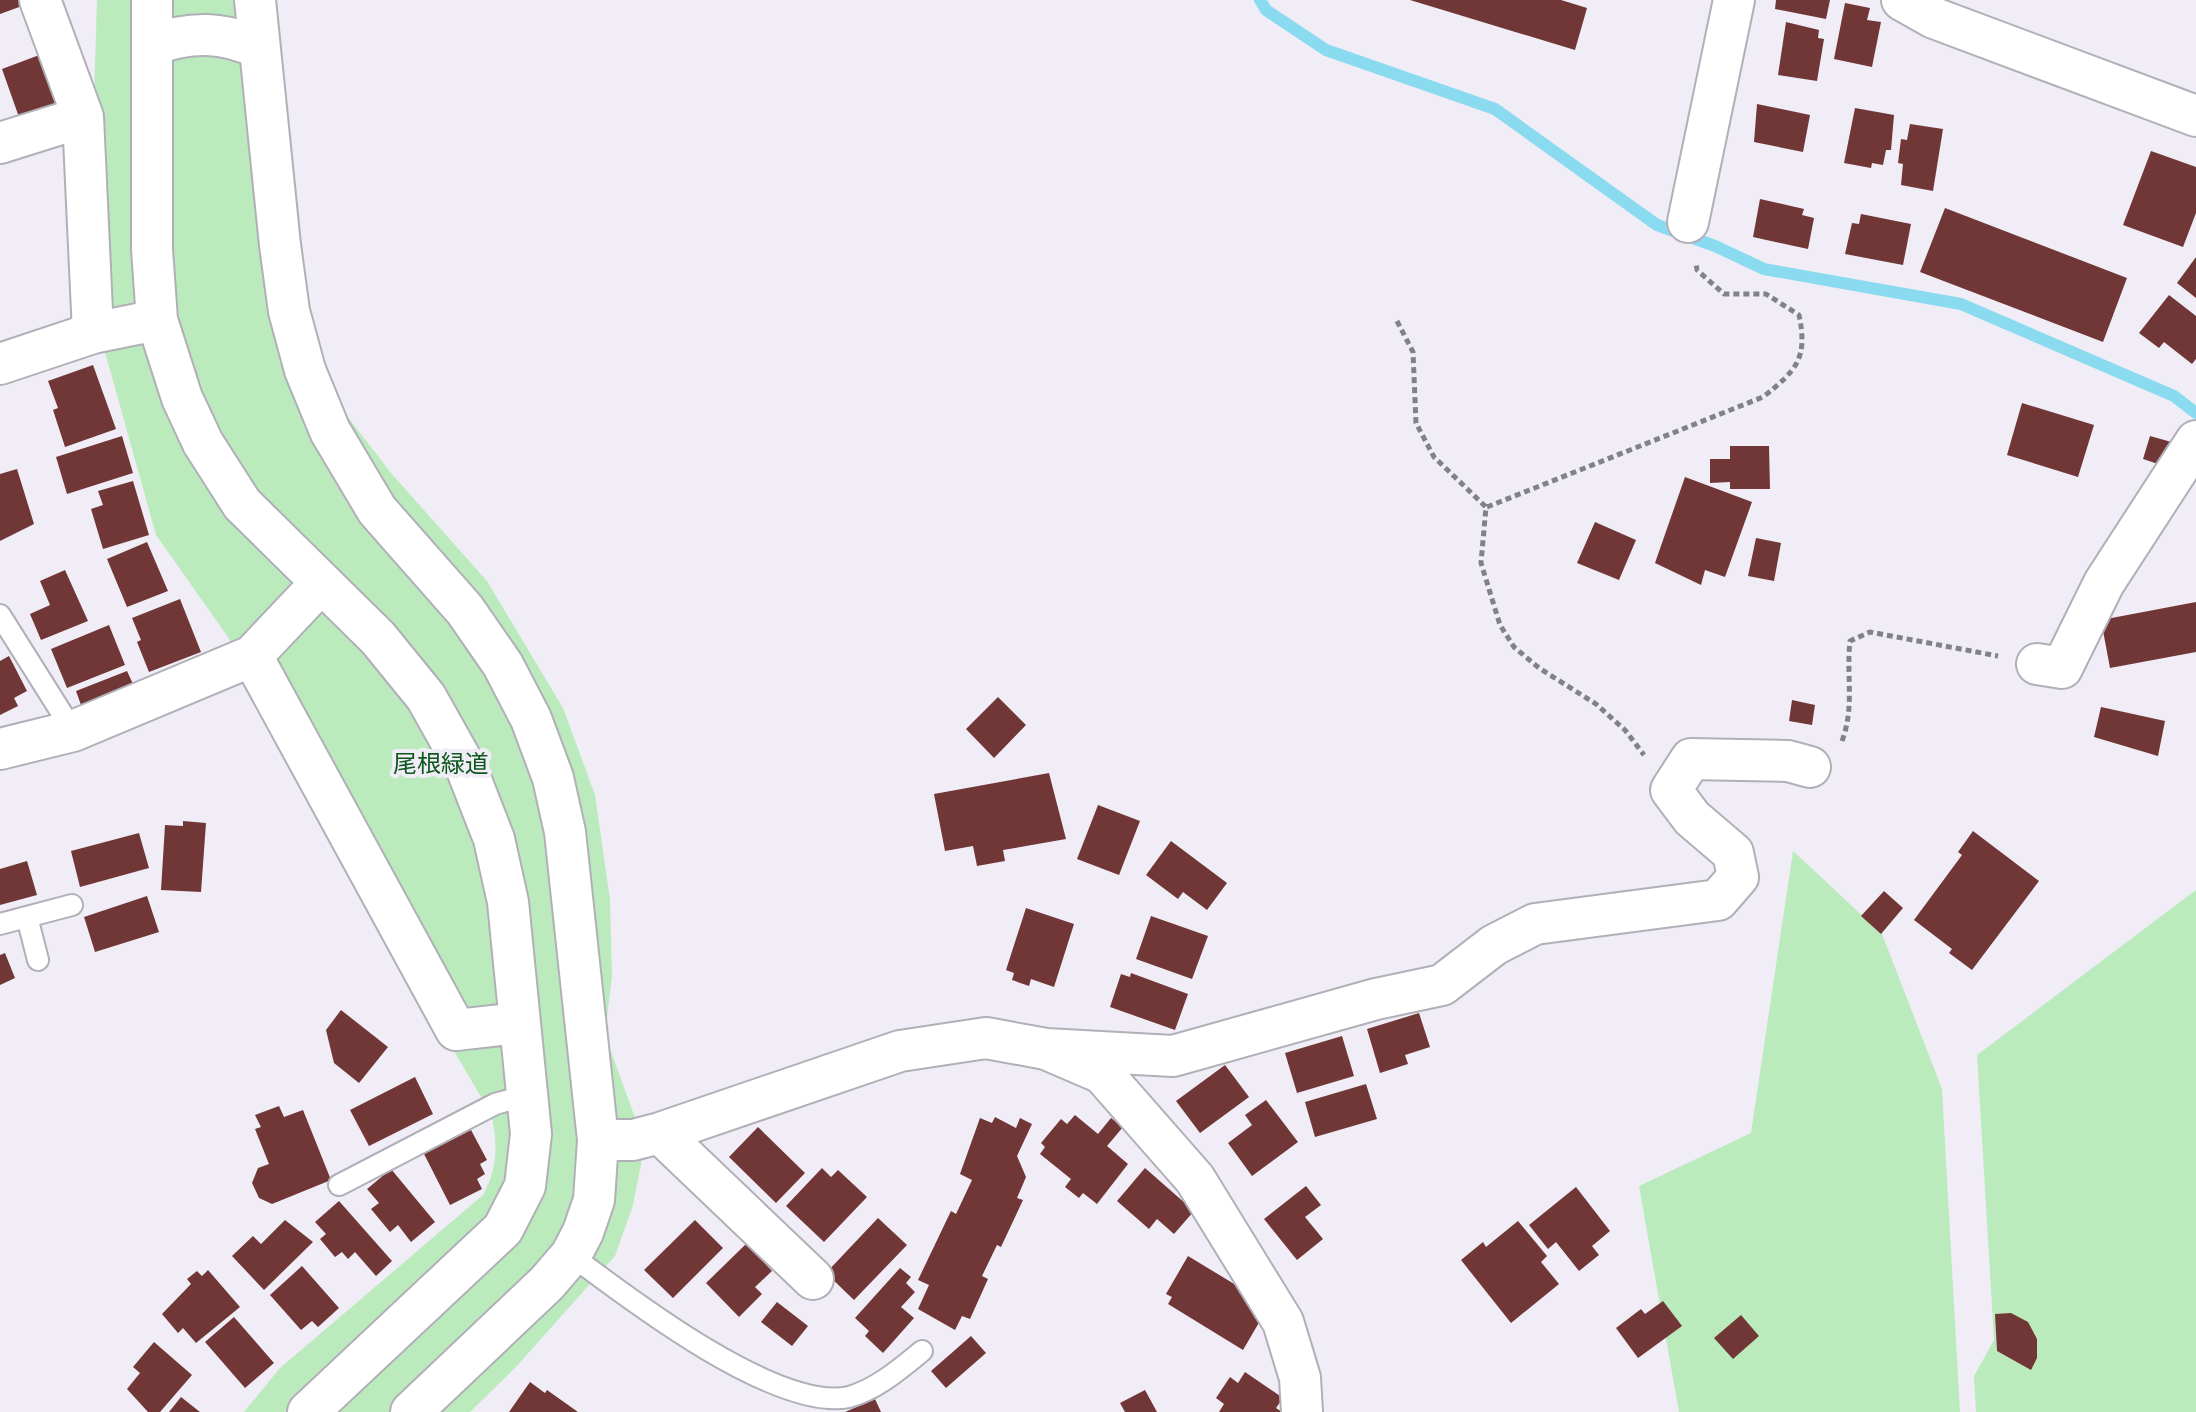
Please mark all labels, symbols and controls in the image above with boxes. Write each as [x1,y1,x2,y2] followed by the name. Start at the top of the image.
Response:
[393,748,489,778] park label: 尾根緑道

